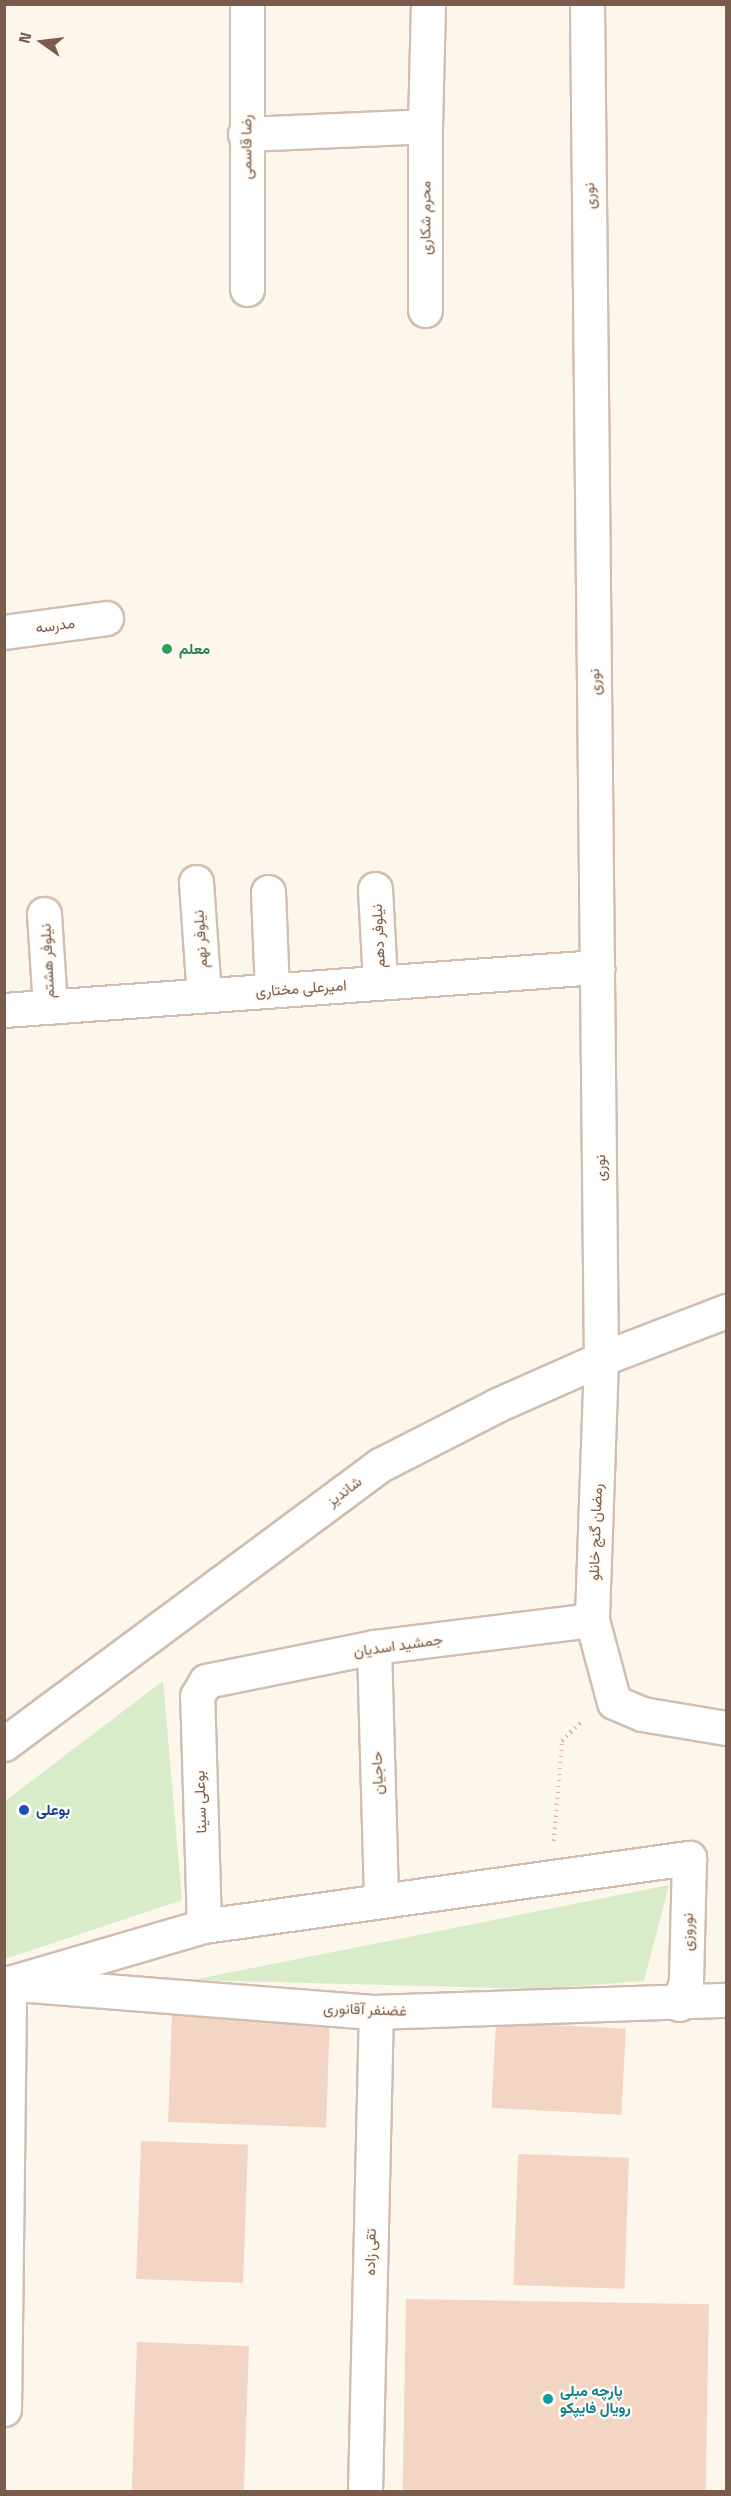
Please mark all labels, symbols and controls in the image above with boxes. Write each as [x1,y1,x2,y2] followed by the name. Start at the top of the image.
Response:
[12,12,72,72] north arrow
[12,29,38,46] text: N
[237,115,255,179] street label: رضا قاسمی
[416,181,434,255] street label: محرم شکاری
[580,183,598,209] street label: نوری
[34,613,76,637] street label: مدرسه
[179,640,210,658] place label: معلم
[160,642,174,656] marker: معلم
[585,669,603,695] street label: نوری
[367,903,389,969] street label: نیلوفر دهم
[189,909,211,969] street label: نیلوفر نهم
[36,923,58,999] street label: نیلوفر هشتم
[255,976,347,1000] street label: امیرعلی مختاری
[591,1155,609,1181] street label: نوری
[323,1472,365,1510] street label: شاندیز
[584,1483,606,1581] street label: رمضان گنج خانلو
[352,1630,444,1660] street label: جمشید اسدیان
[367,1751,387,1795] street label: حاجیان
[190,1770,210,1834] street label: بوعلی سینا
[36,1801,70,1819] place label: بوعلی
[17,1803,31,1817] marker: بوعلی
[678,1913,696,1951] street label: نوروزی
[323,1999,407,2019] street label: غضنفر آقانوری
[361,2228,379,2276] street label: تقی زاده
[560,2381,631,2416] place label: پارچه مبلی رویال فایپکو
[541,2392,555,2406] marker: پارچه مبلی رویال فایپکو

